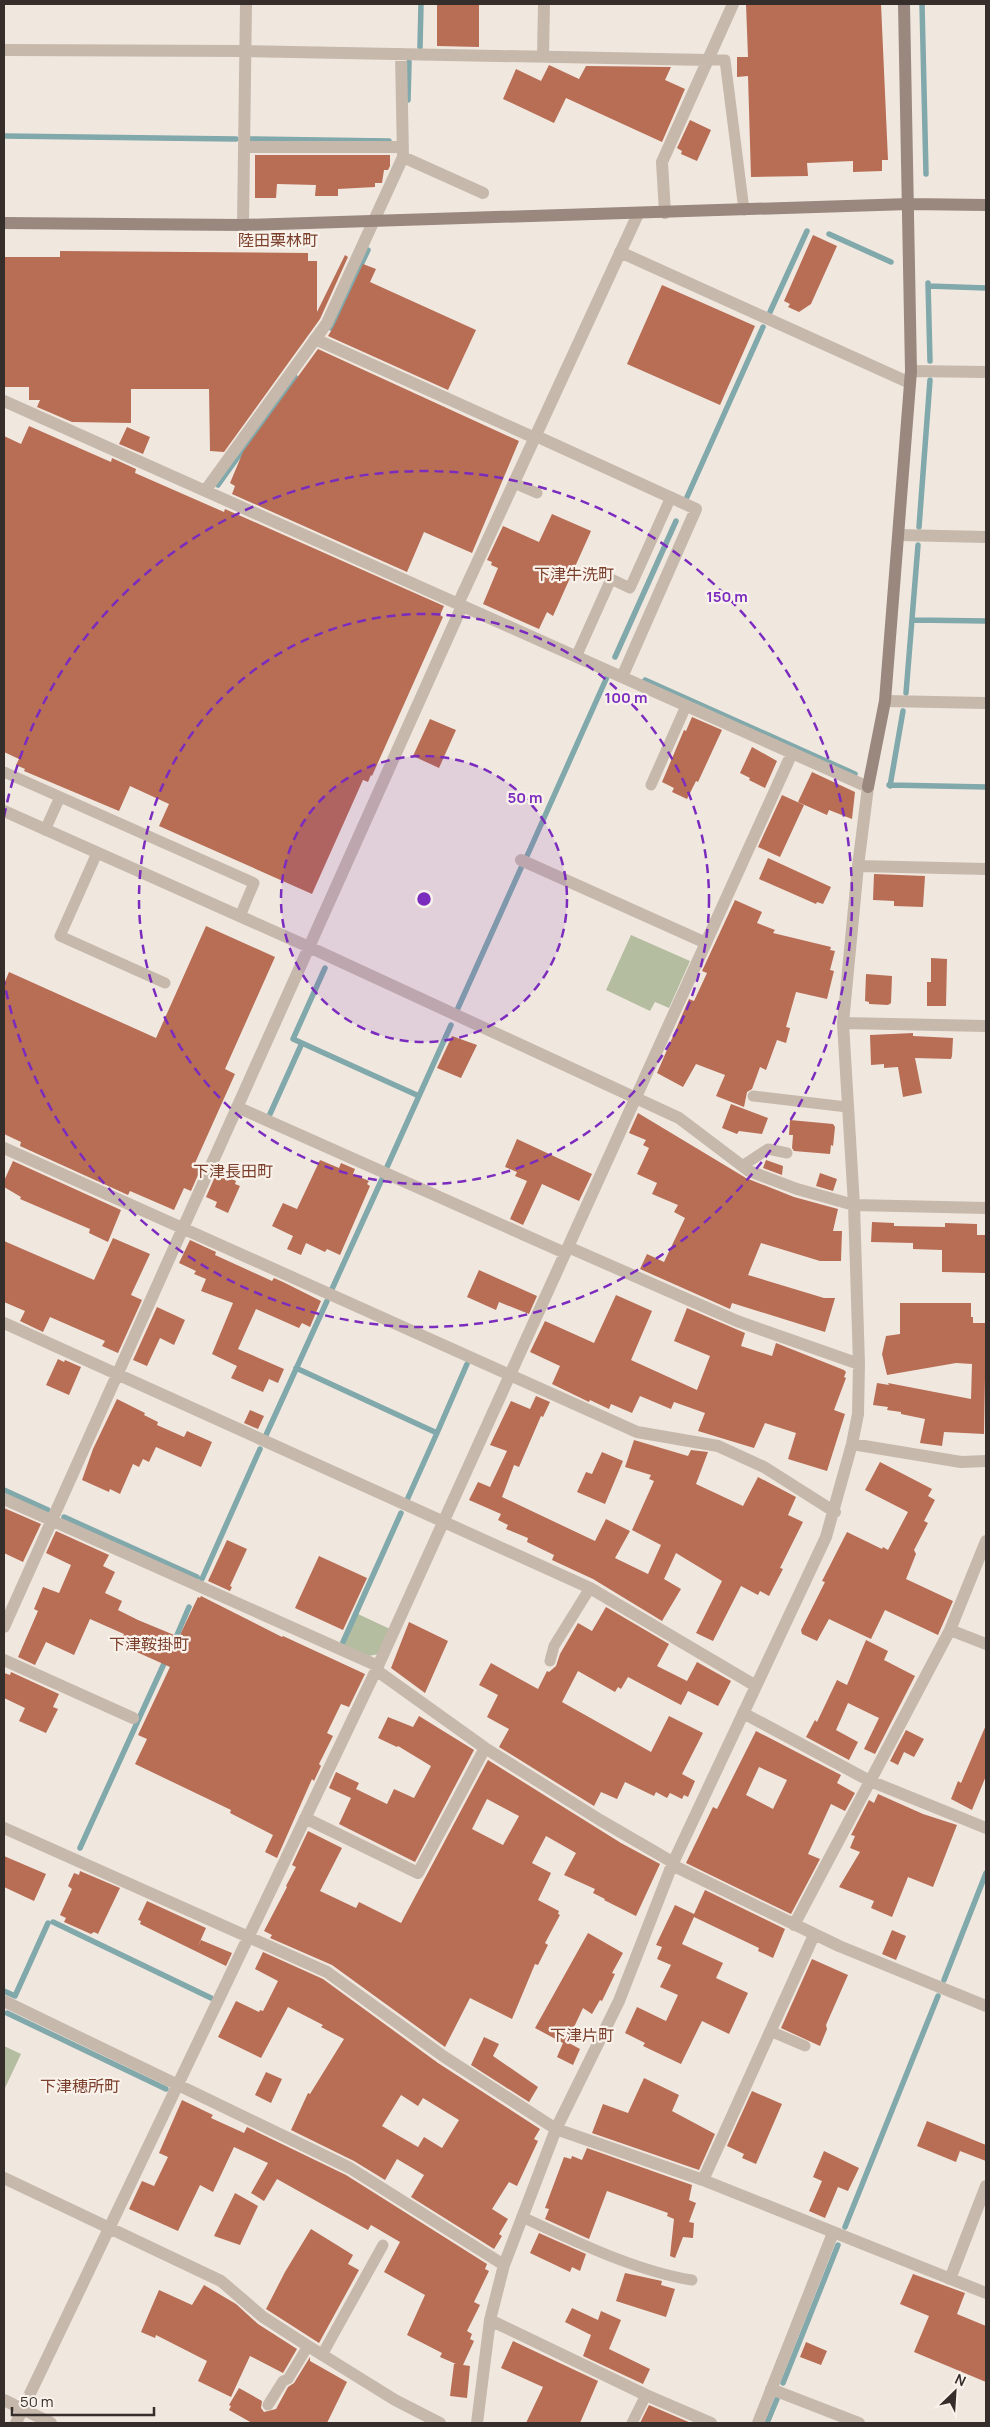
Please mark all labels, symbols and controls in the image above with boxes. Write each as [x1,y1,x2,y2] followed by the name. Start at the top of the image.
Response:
[238,229,318,251] district label: 陸田栗林町
[534,563,614,585] district label: 下津牛洗町
[706,586,748,607] text: 150 m
[605,687,647,708] text: 100 m
[507,787,543,808] text: 50 m
[415,890,433,908] centre of rings
[193,1160,273,1182] district label: 下津長田町
[109,1633,189,1655] district label: 下津鞍掛町
[550,2024,614,2046] district label: 下津片町
[40,2075,120,2097] district label: 下津穂所町
[930,2367,980,2417] north arrow
[952,2369,969,2391] text: N
[12,2384,155,2416] scale bar
[20,2391,54,2412] text: 50 m

